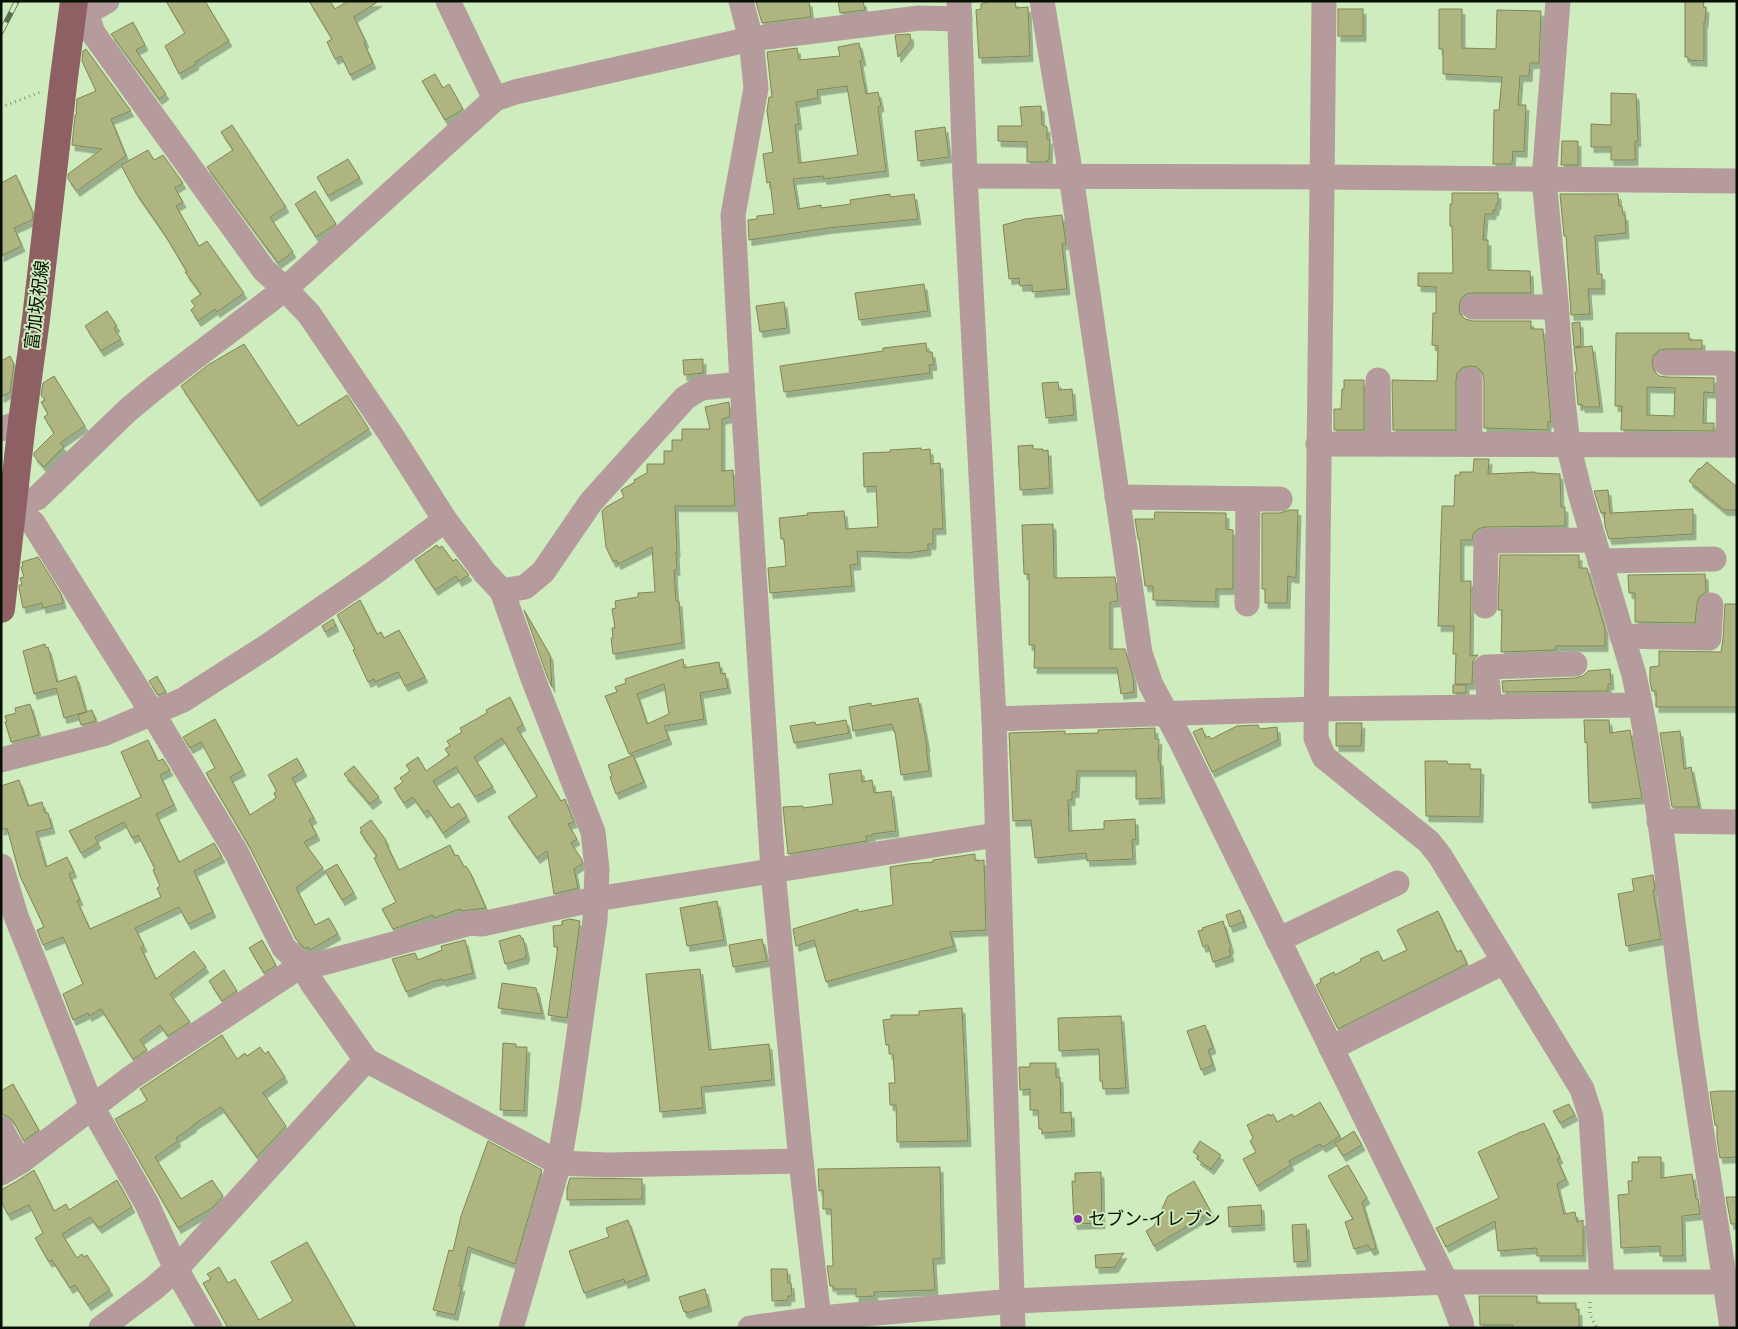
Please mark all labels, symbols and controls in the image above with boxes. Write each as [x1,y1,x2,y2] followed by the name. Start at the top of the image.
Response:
[20,259,53,351] street label: 富加坂祝線
[1088,1207,1220,1230] place label: セブン-イレブン
[1072,1213,1084,1225] marker: セブン-イレブン

